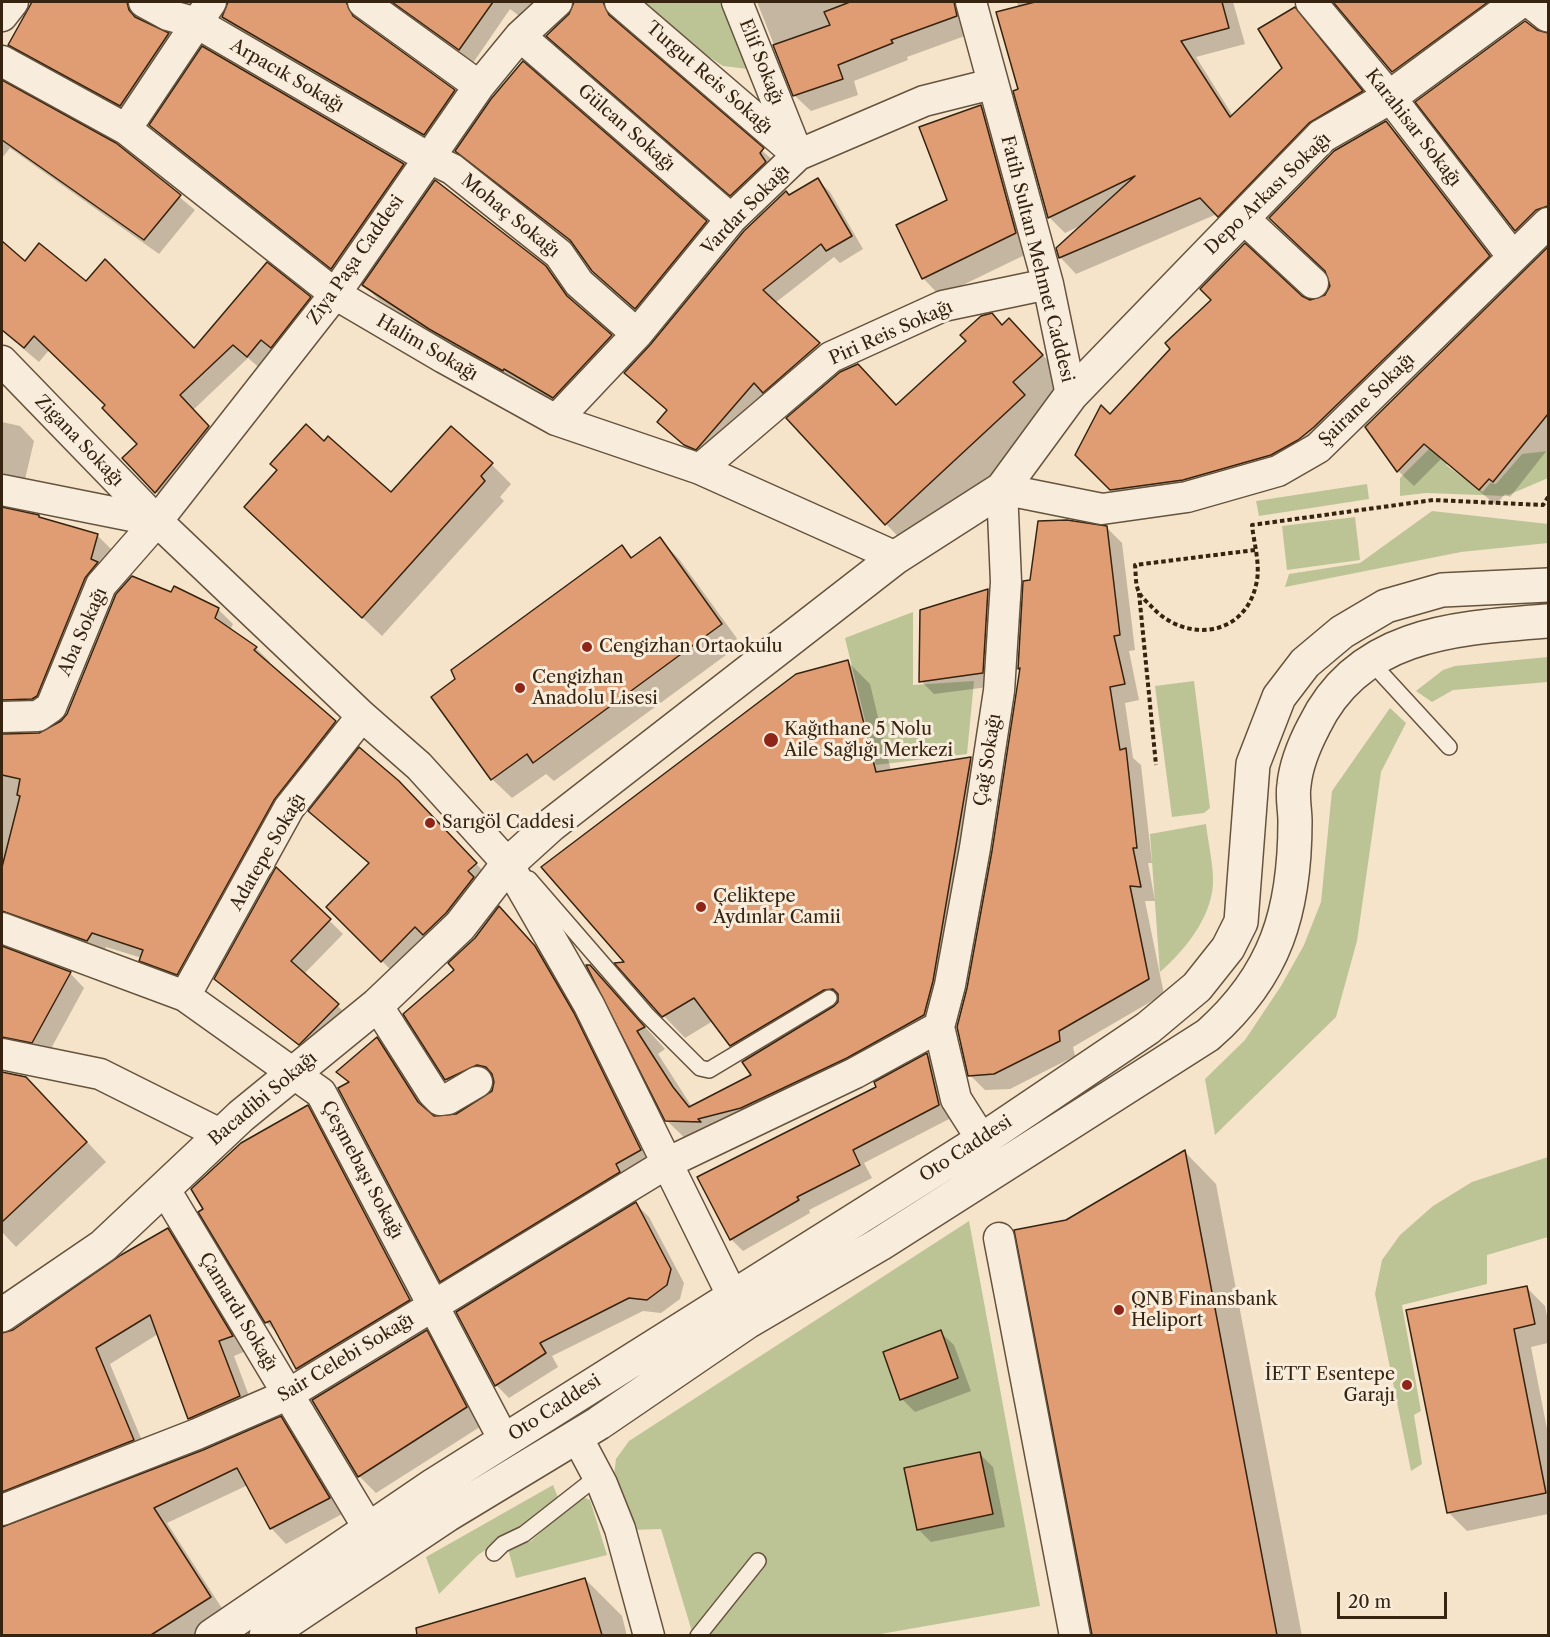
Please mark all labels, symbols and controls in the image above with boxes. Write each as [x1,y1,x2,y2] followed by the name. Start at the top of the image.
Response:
[734,16,788,108] street label: Elif Sokağı
[641,17,777,139] street label: Turgut Reis Sokağı
[226,35,348,117] street label: Arpacık Sokağı
[1360,65,1466,191] street label: Karahisar Sokağı
[573,80,679,176] street label: Gülcan Sokağı
[1201,128,1335,260] street label: Depo Arkası Sokağı
[996,133,1078,385] street label: Fatih Sultan Mehmet Caddesi
[698,160,794,260] street label: Vardar Sokağı
[457,170,563,262] street label: Mohaç Sokağı
[303,191,409,329] street label: Ziya Paşa Caddesi
[826,296,956,370] street label: Piri Reis Sokağı
[373,310,481,386] street label: Halim Sokağı
[1315,349,1419,451] street label: Şairane Sokağı
[30,391,128,491] street label: Zigana Sokağı
[54,584,112,680] street label: Aba Sokağı
[599,636,783,658] place label: Cengizhan Ortaokulu
[580,640,594,654] marker: Cengizhan Ortaokulu
[532,667,658,710] place label: Cengizhan Anadolu Lisesi
[513,681,527,695] marker: Cengizhan Anadolu Lisesi
[970,712,1006,808] street label: Çağ Sokağı
[784,719,953,762] place label: Kağıthane 5 Nolu Aile Sağlığı Merkezi
[762,731,780,749] marker: Kağıthane 5 Nolu Aile Sağlığı Merkezi
[226,789,310,915] street label: Adatepe Sokağı
[442,812,575,834] place label: Sarıgöl Caddesi
[423,816,437,830] marker: Sarıgöl Caddesi
[713,886,841,928] place label: Çeliktepe Aydınlar Camii
[694,900,708,914] marker: Çeliktepe Aydınlar Camii
[204,1047,322,1151] street label: Bacadibi Sokağı
[316,1097,408,1243] street label: Çeşmebaşı Sokağı
[916,1111,1016,1187] street label: Oto Caddesi
[194,1249,282,1375] street label: Çamardı Sokağı
[1131,1289,1277,1332] place label: QNB Finansbank Heliport
[1112,1303,1126,1317] marker: QNB Finansbank Heliport
[274,1309,418,1407] street label: Sair Celebi Sokağı
[1265,1364,1395,1406] place label: İETT Esentepe Garajı
[505,1370,605,1446] street label: Oto Caddesi
[1400,1378,1414,1392] marker: İETT Esentepe Garajı
[1340,1580,1450,1618] scale bar
[1348,1591,1391,1613] text: 20 m

